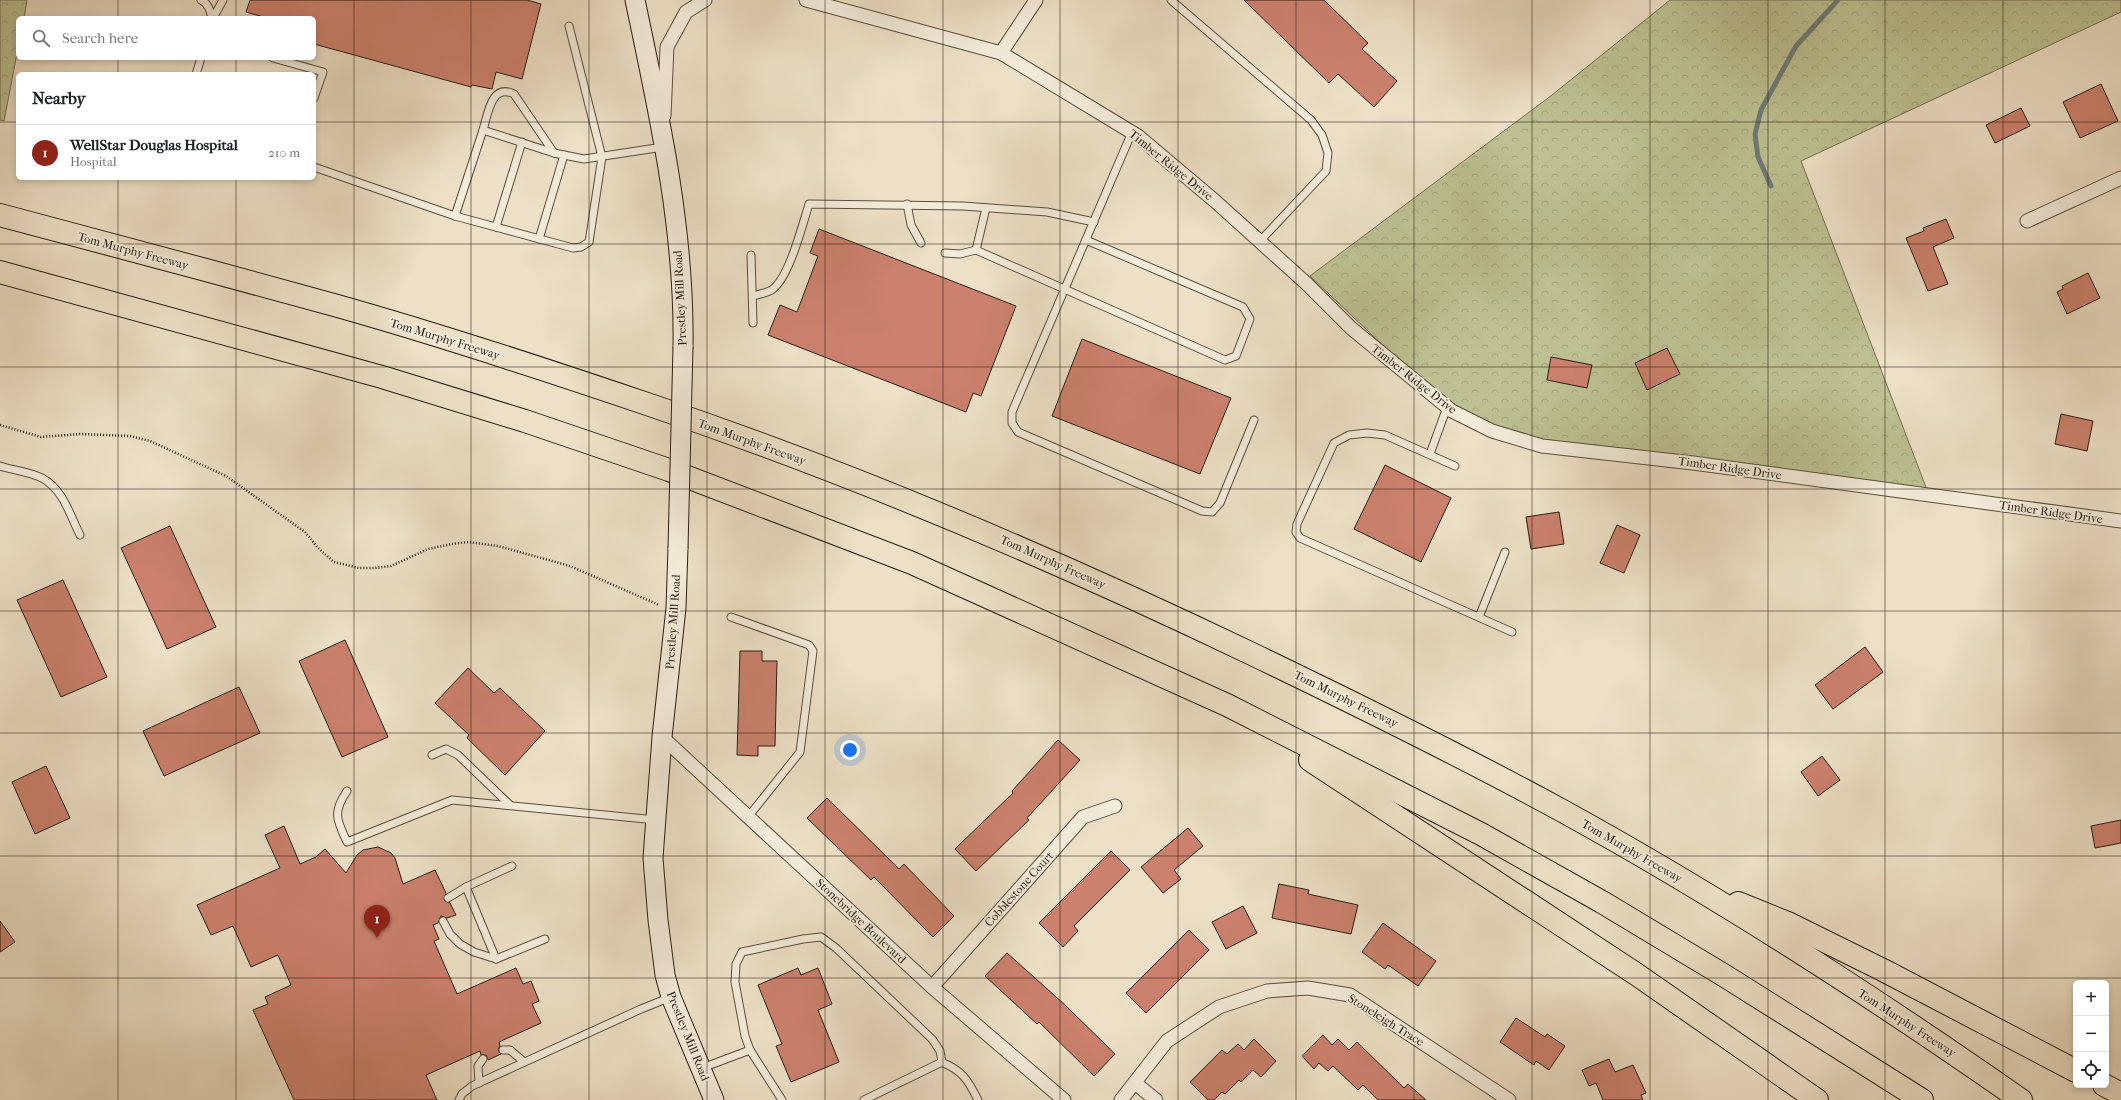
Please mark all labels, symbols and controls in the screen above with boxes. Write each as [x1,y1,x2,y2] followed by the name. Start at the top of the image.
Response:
[16,16,316,60] search box
[30,27,52,49] icon: search
[62,29,138,47] text: Search here
[32,88,86,108] text: Nearby
[1126,127,1216,203] street label: Timber Ridge Drive
[70,136,238,154] text: WellStar Douglas Hospital
[43,145,47,160] text: 1
[268,145,300,160] text: 210 m
[70,154,117,169] text: Hospital
[76,229,190,273] street label: Tom Murphy Freeway
[670,250,689,346] street label: Prestley Mill Road
[388,316,502,363] street label: Tom Murphy Freeway
[1369,341,1459,417] street label: Timber Ridge Drive
[696,416,809,468] street label: Tom Murphy Freeway
[1677,454,1783,482] street label: Timber Ridge Drive
[1998,498,2104,526] street label: Timber Ridge Drive
[998,532,1109,592] street label: Tom Murphy Freeway
[663,574,683,670] street label: Prestley Mill Road
[1292,668,1401,731] street label: Tom Murphy Freeway
[840,740,860,760] your location
[1579,816,1685,886] street label: Tom Murphy Freeway
[982,848,1057,929] street label: Cobblestone Court
[813,876,909,967] street label: Stonebridge Boulevard
[364,905,390,938] pin: 1
[2073,980,2109,1088] map controls
[2073,980,2109,1016] button: +
[1855,986,1959,1060] street label: Tom Murphy Freeway
[664,989,713,1083] street label: Prestley Mill Road
[1345,991,1427,1049] street label: Stoneleigh Trace
[2073,1016,2109,1052] button: −
[2073,1052,2109,1088] button: locate

